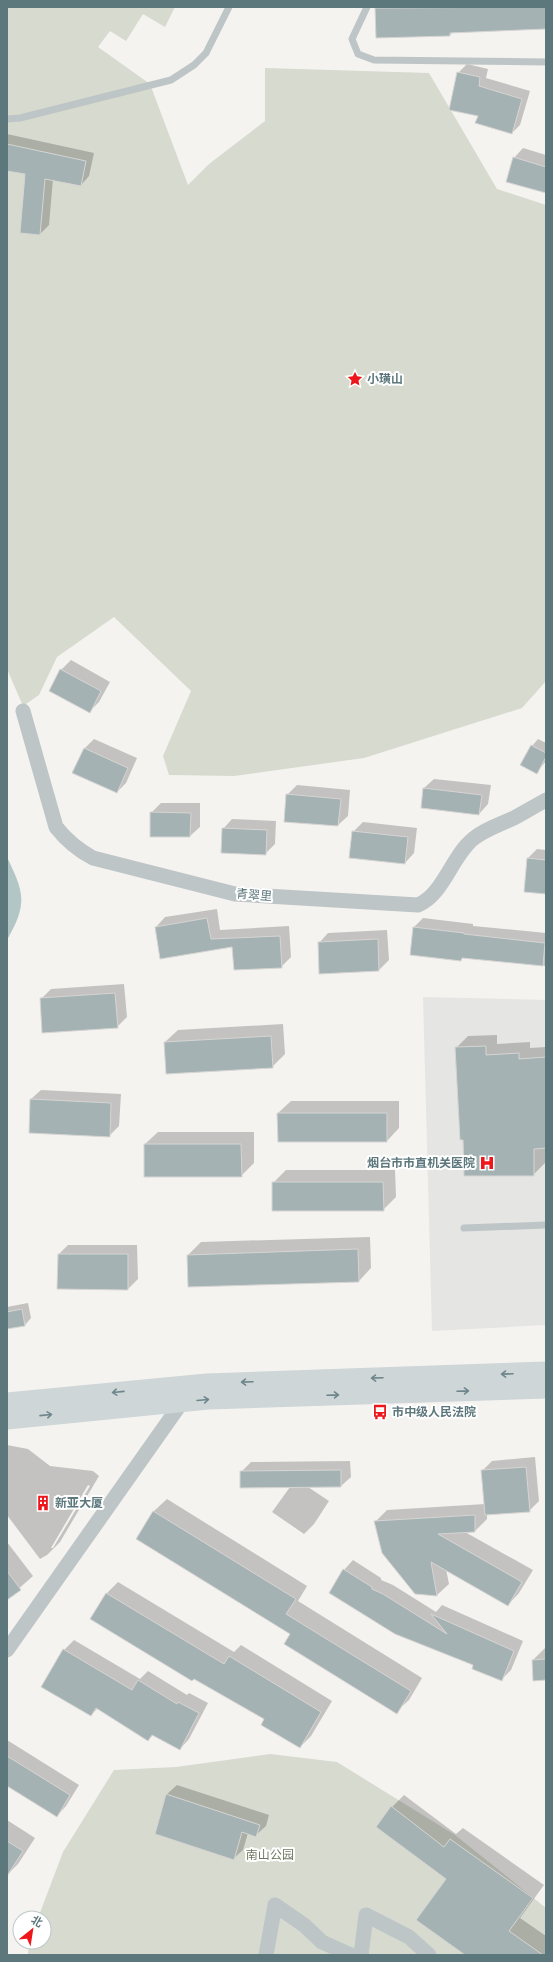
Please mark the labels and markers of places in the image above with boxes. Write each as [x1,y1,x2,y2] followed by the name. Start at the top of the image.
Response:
[346,370,364,388] place icon: 小璜山
[367,372,403,386] place label: 小璜山
[478,1154,496,1172] hospital icon: 烟台市市直机关医院
[367,1156,475,1170] place label: 烟台市市直机关医院
[371,1403,389,1421] bus stop icon: 市中级人民法院
[392,1405,476,1419] place label: 市中级人民法院
[34,1494,52,1512] building icon: 新亚大厦
[55,1496,103,1510] place label: 新亚大厦

